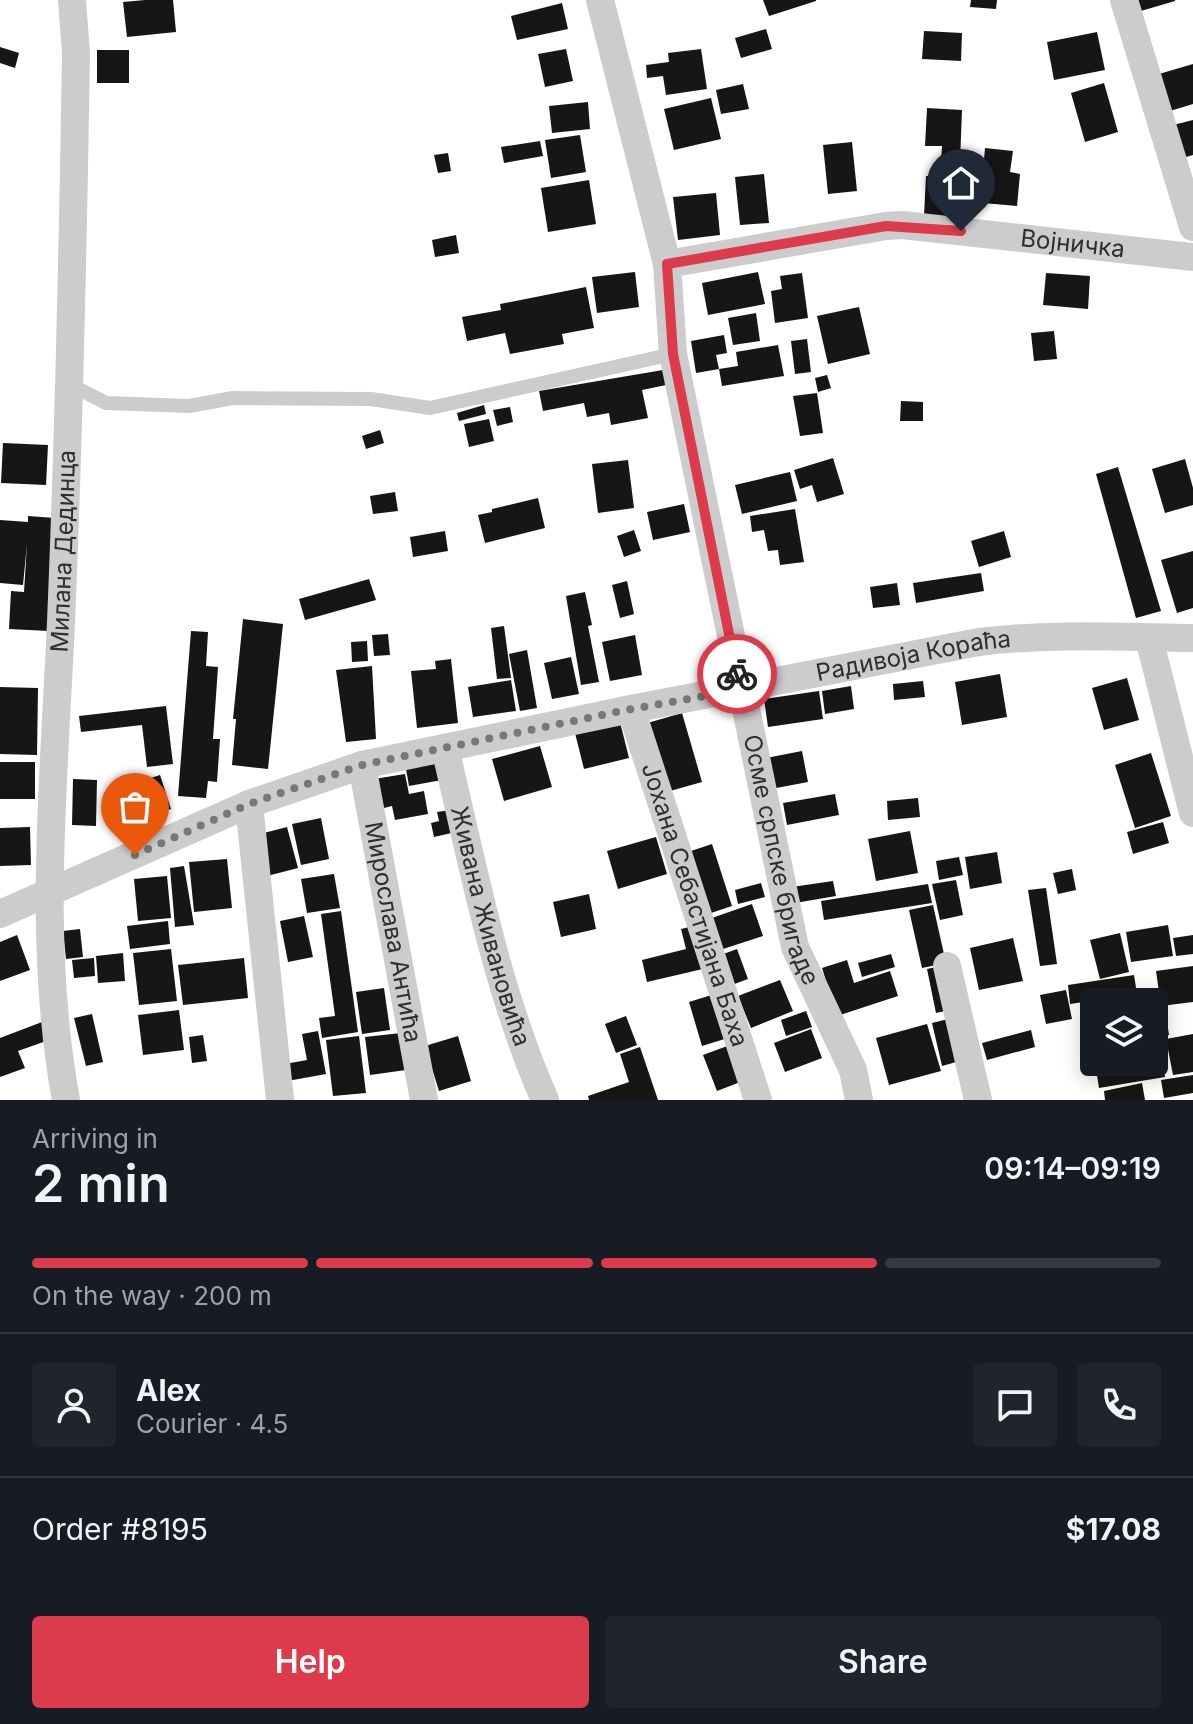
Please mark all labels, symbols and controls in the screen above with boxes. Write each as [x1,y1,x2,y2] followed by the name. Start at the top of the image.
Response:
[927,149,995,231] pin
[939,161,983,205] icon: home
[1019,223,1126,263] street label: Војничка
[45,450,81,653] street label: Милана Дединца
[813,624,1012,687] street label: Радивоја Кораћа
[697,634,777,714] courier
[715,652,759,696] icon: bike
[738,732,826,990] street label: Осме српске бригаде
[636,759,755,1050] street label: Јохана Себастијана Баха
[101,773,169,855] pin
[113,785,157,829] icon: bag
[445,803,537,1050] street label: Живана Живановића
[359,819,428,1045] street label: Мирослава Антића
[1080,988,1168,1076] map controls
[1080,988,1168,1076] button: layers
[32,1123,158,1154] text: Arriving in
[984,1150,1161,1186] text: 09:14–09:19
[32,1152,170,1215] text: 2 min
[32,1280,272,1311] text: On the way · 200 m
[32,1363,116,1447] button: person
[973,1363,1057,1447] button: chat
[1077,1363,1161,1447] button: phone
[136,1372,201,1408] text: Alex
[136,1408,288,1439] text: Courier · 4.5
[32,1511,208,1547] text: Order #8195
[1066,1511,1161,1547] text: $17.08
[32,1616,589,1708] button: Help
[605,1616,1161,1708] button: Share

